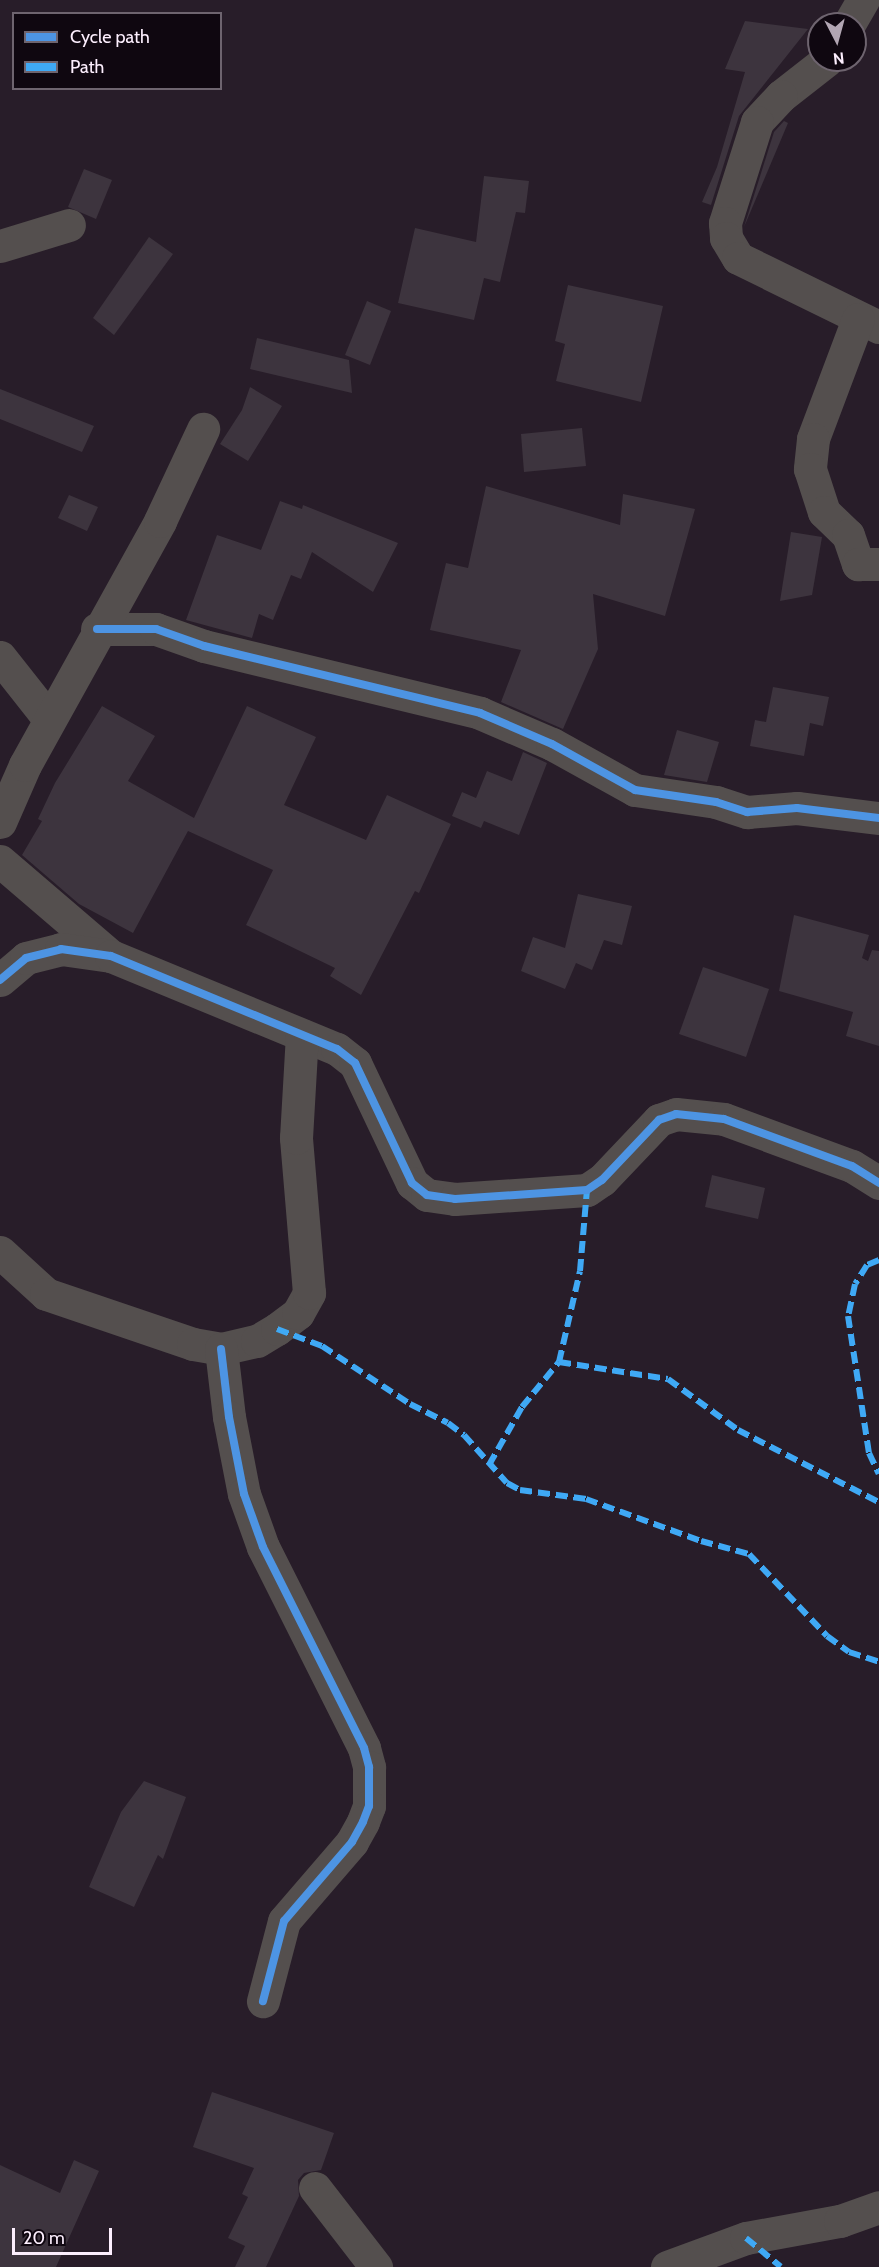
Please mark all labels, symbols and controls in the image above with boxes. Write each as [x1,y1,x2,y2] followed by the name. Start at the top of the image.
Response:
[12,12,222,90] legend
[807,12,867,72] north arrow
[70,26,150,48] text: Cycle path
[832,48,845,68] text: N
[70,56,104,78] text: Path
[15,2216,116,2254] scale bar
[23,2227,65,2249] text: 20 m

